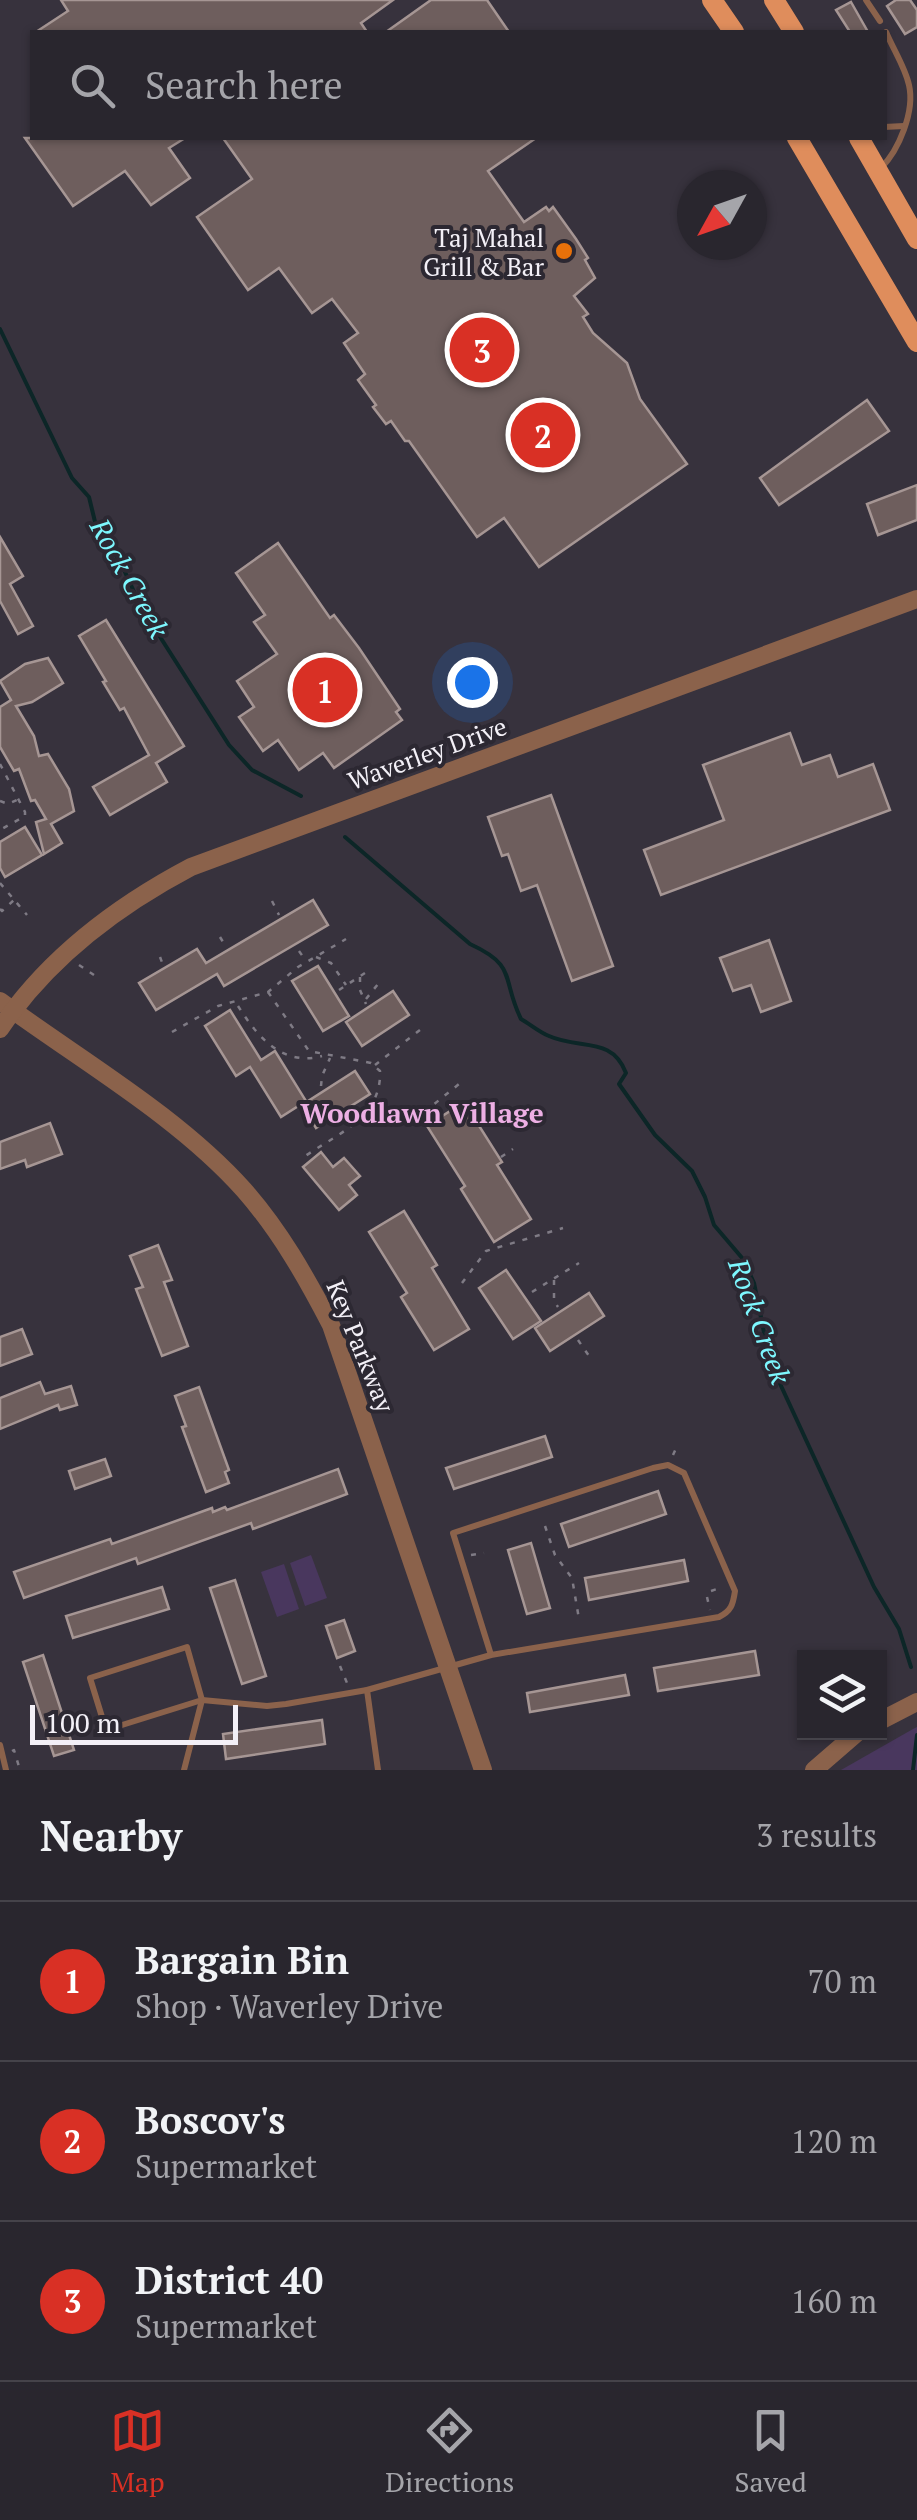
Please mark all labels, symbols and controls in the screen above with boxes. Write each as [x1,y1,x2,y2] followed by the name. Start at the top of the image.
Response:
[30,30,887,140] search box
[65,58,120,113] icon: search
[145,60,343,110] text: Search here
[677,170,767,260] north arrow
[423,221,544,283] place label: Taj Mahal Grill & Bar
[553,240,575,262] marker: Taj Mahal Grill & Bar
[450,312,514,388] pin: 3
[510,398,576,472] pin: 2
[82,511,178,645] water label: Rock Creek
[292,652,358,728] pin: 1
[447,657,498,708] your location
[343,709,511,797] street label: Waverley Drive
[300,1094,544,1131] district label: Woodlawn Village
[720,1252,800,1389] water label: Rock Creek
[320,1275,403,1417] street label: Key Parkway
[797,1650,887,1740] map controls
[797,1650,887,1740] button: layers
[30,1700,238,1744] scale bar
[45,1704,121,1741] text: 100 m
[40,1807,182,1863] text: Nearby
[756,1814,877,1856] text: 3 results
[135,1935,349,1985] text: Bargain Bin
[63,1960,82,2002] text: 1
[807,1960,877,2002] text: 70 m
[135,1985,443,2027] text: Shop · Waverley Drive
[135,2095,285,2145] text: Boscov's
[63,2120,82,2162] text: 2
[790,2120,877,2162] text: 120 m
[135,2145,317,2187] text: Supermarket
[135,2255,323,2305] text: District 40
[63,2280,82,2322] text: 3
[790,2280,877,2322] text: 160 m
[135,2305,317,2347] text: Supermarket
[110,2403,165,2500] tab: Map
[385,2403,514,2500] tab: Directions
[734,2403,807,2500] tab: Saved

